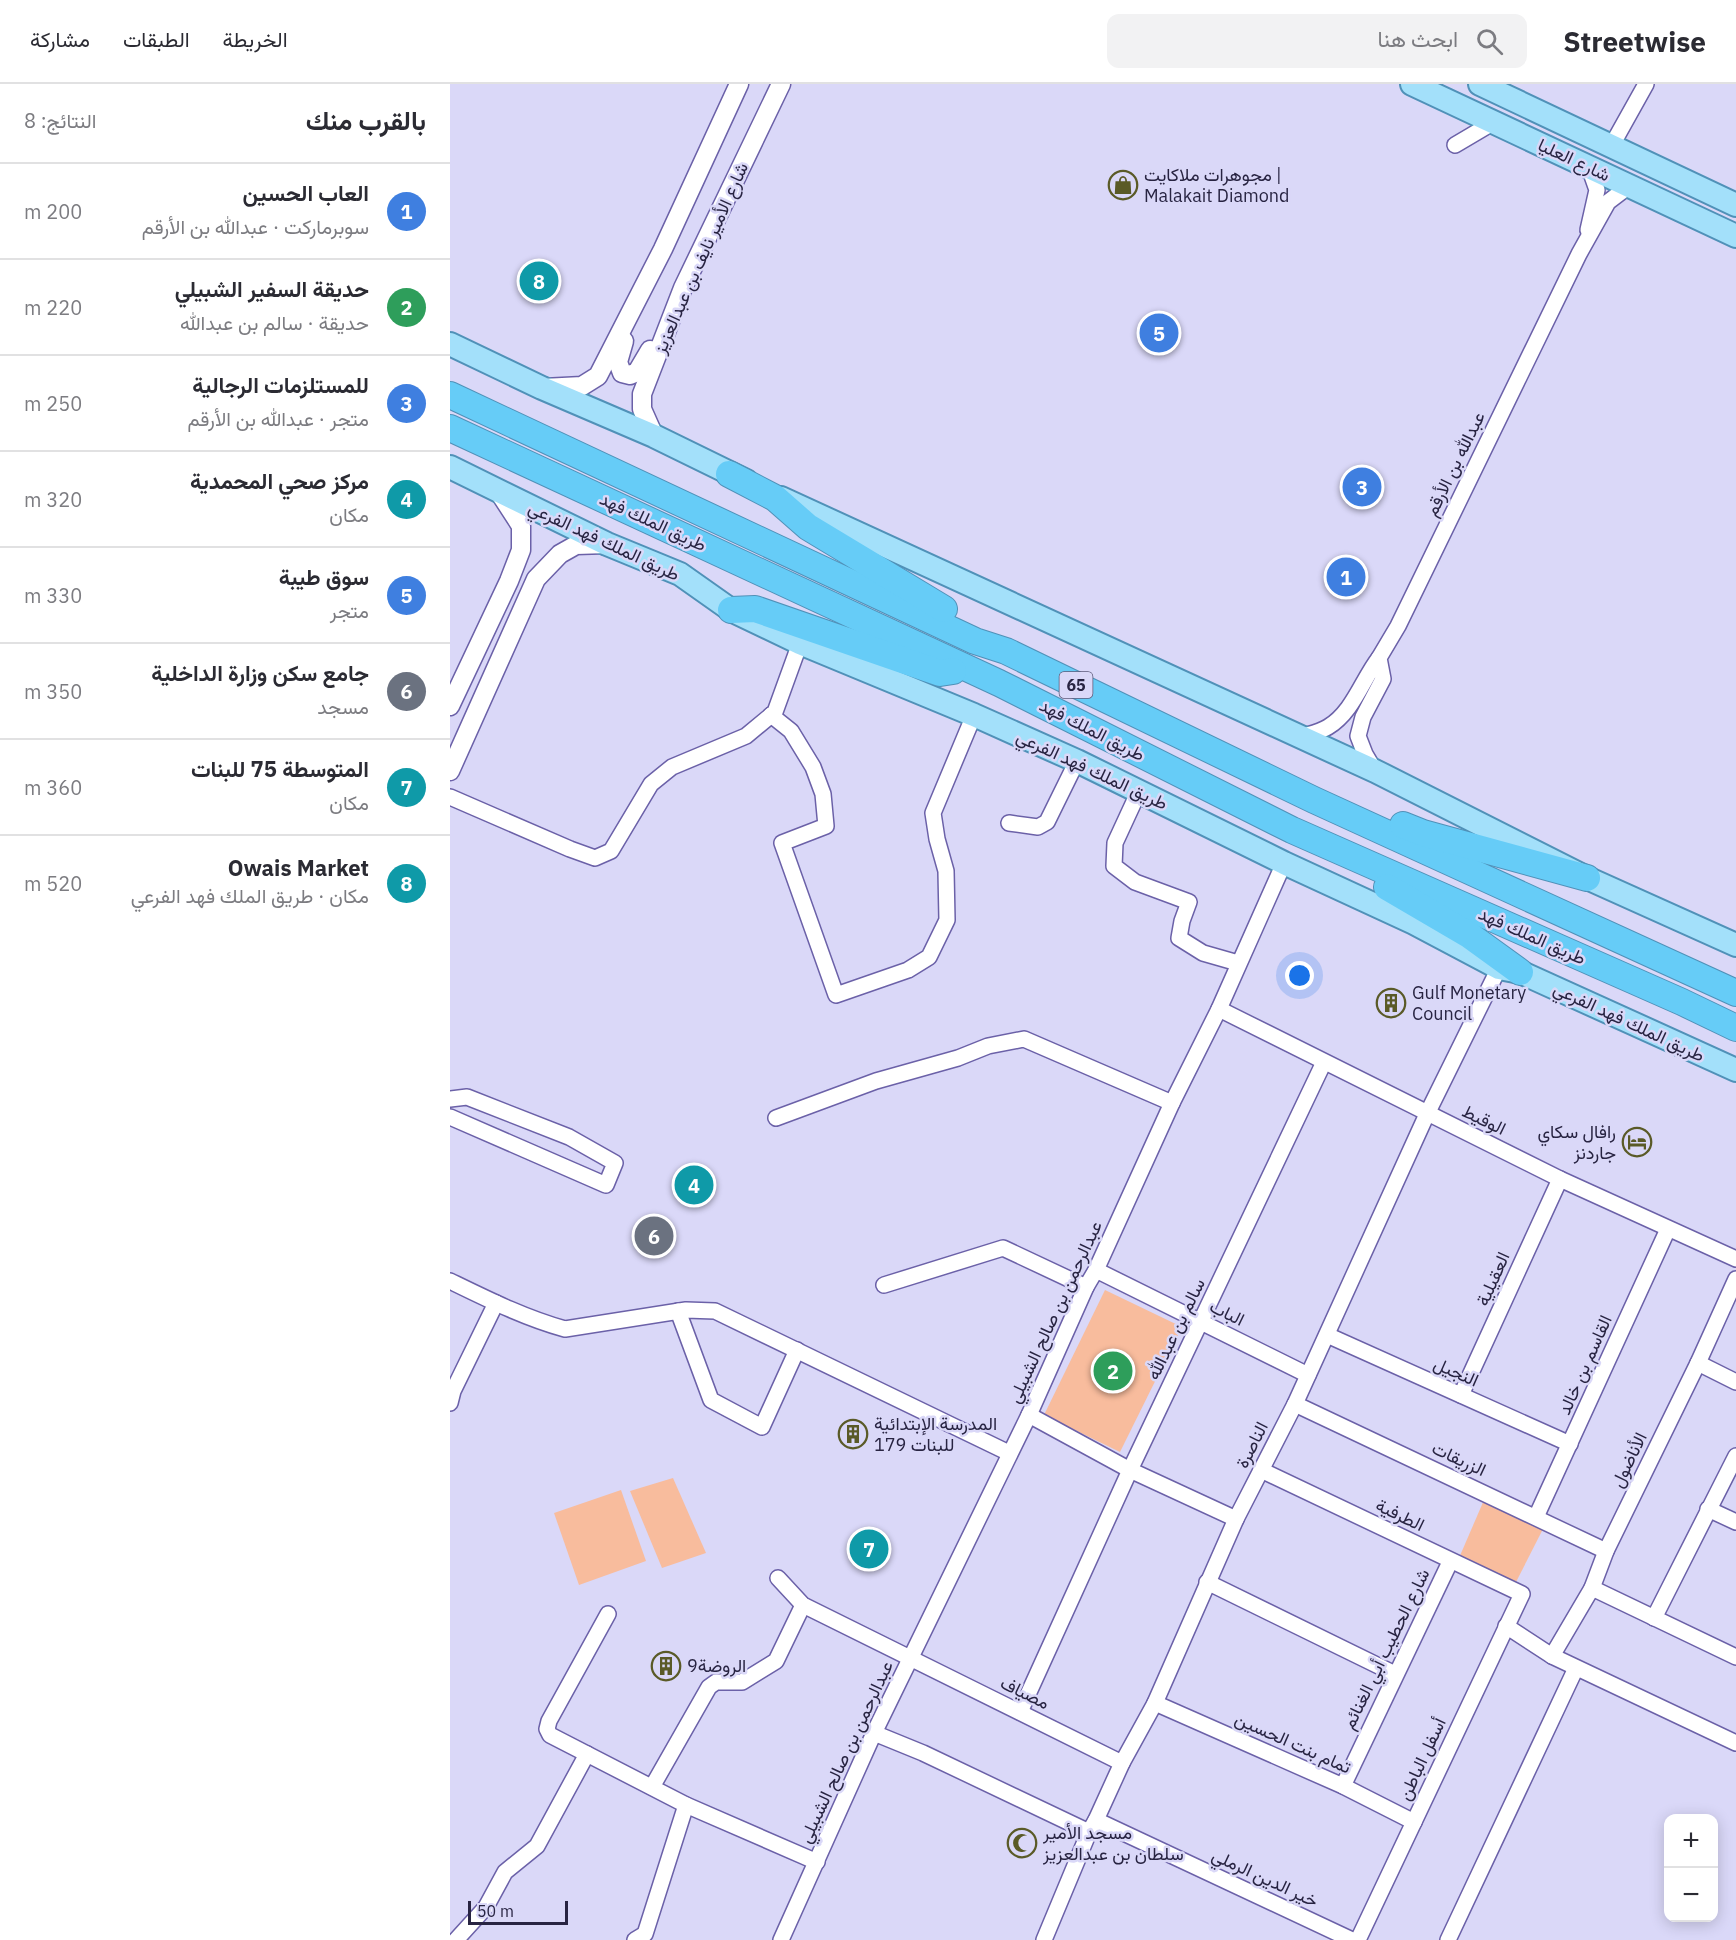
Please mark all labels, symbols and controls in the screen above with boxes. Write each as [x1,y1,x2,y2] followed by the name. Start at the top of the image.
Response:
[1107,14,1527,68] search box
[1563,23,1706,60] text: Streetwise
[1377,24,1458,53] text: ابحث هنا
[30,25,90,53] text: مشاركة
[123,25,190,53] text: الطبقات
[223,25,288,53] text: الخريطة
[1473,25,1506,58] icon: search
[306,103,426,137] text: بالقرب منك
[24,107,96,134] text: النتائج: 8
[1534,133,1614,187] street label: شارع العليا
[648,159,754,358] street label: شارع الأمير نايف بن عبدالعزيز
[1144,163,1289,207] place label: مجوهرات ملاكايت | Malakait Diamond
[1107,169,1139,201] shop icon: مجوهرات ملاكايت | Malakait Diamond
[242,178,369,207] text: العاب الحسين
[24,198,82,225] text: 200 m
[401,198,413,225] text: 1
[142,213,369,240] text: سوبرماركت · عبدالله بن الأرقم
[520,258,559,304] pin: 8
[175,274,369,303] text: حديقة السفير الشبيلي
[24,294,82,321] text: 220 m
[401,294,413,321] text: 2
[180,309,369,336] text: حديقة · سالم بن عبدالله
[1140,310,1178,356] pin: 5
[192,370,369,399] text: للمستلزمات الرجالية
[24,390,82,417] text: 250 m
[401,390,413,417] text: 3
[188,405,369,432] text: متجر · عبدالله بن الأرقم
[1419,408,1491,520] street label: عبدالله بن الأرقم
[1342,464,1382,510] pin: 3
[190,466,369,495] text: مركز صحي المحمدية
[24,486,82,513] text: 320 m
[401,486,413,513] text: 4
[596,487,710,556] street label: طريق الملك فهد
[523,495,684,589] street label: طريق الملك فهد الفرعي
[329,501,369,528] text: مكان
[1326,554,1366,600] pin: 1
[279,562,369,591] text: سوق طيبة
[24,582,82,609] text: 330 m
[401,582,413,609] text: 5
[330,597,369,624] text: متجر
[151,658,369,687] text: جامع سكن وزارة الداخلية
[1060,672,1092,698] road number: 65
[24,678,82,705] text: 350 m
[401,678,413,705] text: 6
[317,693,369,720] text: مسجد
[1036,693,1149,766] street label: طريق الملك فهد
[1011,724,1172,818] street label: طريق الملك فهد الفرعي
[191,754,369,783] text: المتوسطة 75 للبنات
[24,774,82,801] text: 360 m
[401,774,413,801] text: 7
[329,789,369,816] text: مكان
[228,853,369,882] text: Owais Market
[24,870,82,897] text: 520 m
[401,870,413,897] text: 8
[131,882,369,909] text: مكان · طريق الملك فهد الفرعي
[1475,902,1590,969] street label: طريق الملك فهد
[1285,961,1314,990] your location
[1548,976,1709,1070] street label: طريق الملك فهد الفرعي
[1412,981,1526,1025] place label: Gulf Monetary Council
[1375,987,1407,1019] building icon: Gulf Monetary Council
[1459,1099,1510,1140] street label: الوقيط
[1537,1120,1616,1164] place label: رافال سكاي جاردنز
[1621,1126,1653,1158] hotel icon: رافال سكاي جاردنز
[674,1162,714,1208] pin: 4
[634,1214,674,1258] pin: 6
[1002,1217,1111,1408] street label: عبدالرحمن بن صالح الشبيلي
[1470,1248,1515,1309] street label: العقيلية
[1141,1274,1211,1384] street label: سالم بن عبدالله
[1206,1294,1248,1331] street label: الباب
[1552,1311,1618,1419] street label: القاسم بن خالد
[1094,1348,1132,1394] pin: 2
[1430,1351,1482,1392] street label: النجيل
[874,1412,997,1456] place label: المدرسة الإبتدائية 179 للبنات
[837,1418,869,1450] building icon: المدرسة الإبتدائية 179 للبنات
[1230,1418,1273,1472] street label: الناصرة
[1605,1428,1652,1491] street label: الأناضول
[1428,1436,1490,1481] street label: الزريقات
[1372,1493,1428,1536] street label: الطرفية
[850,1526,888,1572] pin: 7
[1337,1565,1438,1735] street label: شارع الحطيب أبي الغنائم
[650,1650,682,1682] building icon: الروضة9
[687,1654,746,1677] place label: الروضة9
[793,1657,902,1848] street label: عبدالرحمن بن صالح الشبيلي
[997,1671,1054,1714] street label: مصياف
[1231,1707,1355,1779] street label: تمام بنت الحسين
[1392,1714,1451,1804] street label: أسفل الباطن
[1664,1814,1718,1922] map controls
[1664,1814,1718,1868] button: +
[1042,1821,1184,1865] place label: ٍمسجد الأمير سلطان بن عبدالعزيز
[1006,1827,1038,1859] mosque icon: ٍمسجد الأمير سلطان بن عبدالعزيز
[1207,1843,1322,1916] street label: خير الدين الرملي
[1664,1868,1718,1922] button: −
[468,1898,568,1926] scale bar
[477,1901,514,1921] text: 50 m

